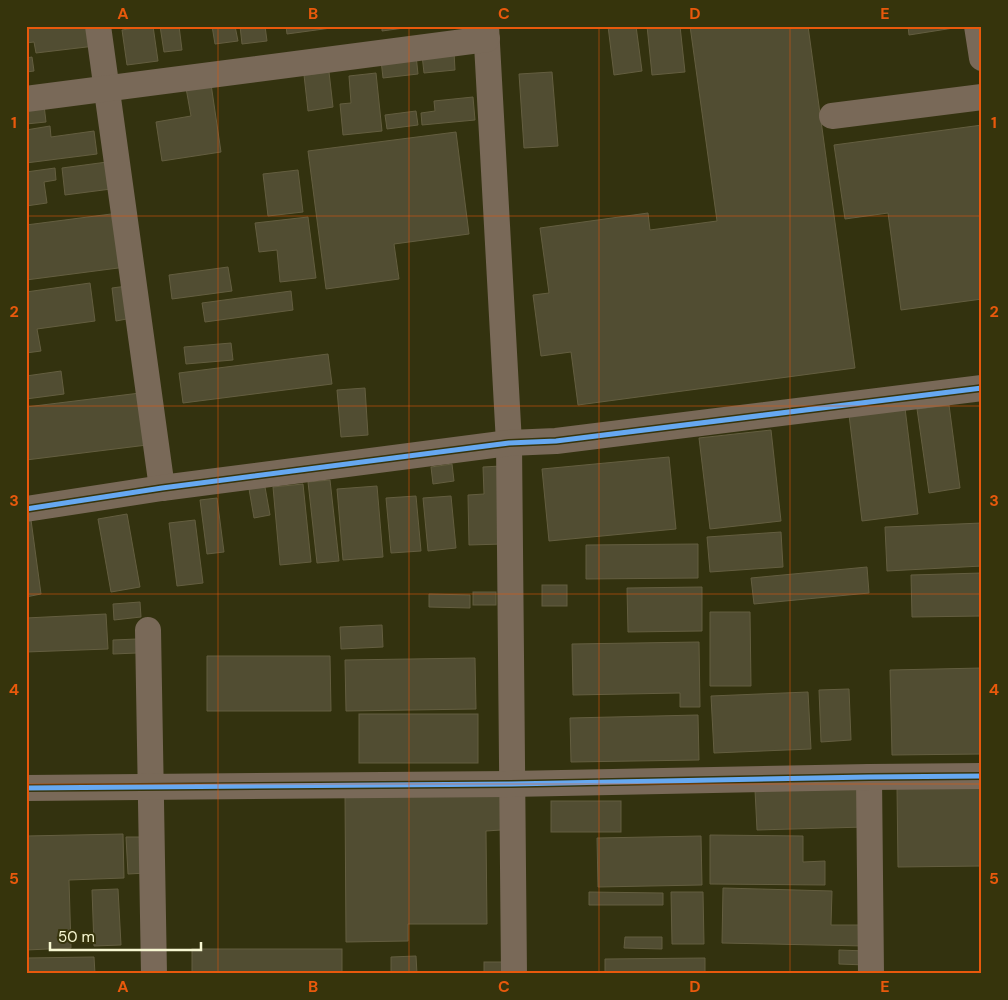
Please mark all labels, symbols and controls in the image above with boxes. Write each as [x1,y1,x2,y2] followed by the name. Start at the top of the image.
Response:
[117,3,129,24] text: A
[308,3,318,24] text: B
[498,3,510,24] text: C
[689,3,701,24] text: D
[880,3,890,24] text: E
[11,112,17,133] text: 1
[991,112,997,133] text: 1
[9,301,19,322] text: 2
[989,301,999,322] text: 2
[9,490,19,511] text: 3
[989,490,999,511] text: 3
[9,679,19,700] text: 4
[989,679,999,700] text: 4
[9,868,19,889] text: 5
[989,868,999,889] text: 5
[50,920,201,952] scale bar
[58,927,95,947] text: 50 m
[117,976,129,997] text: A
[308,976,318,997] text: B
[498,976,510,997] text: C
[689,976,701,997] text: D
[880,976,890,997] text: E

